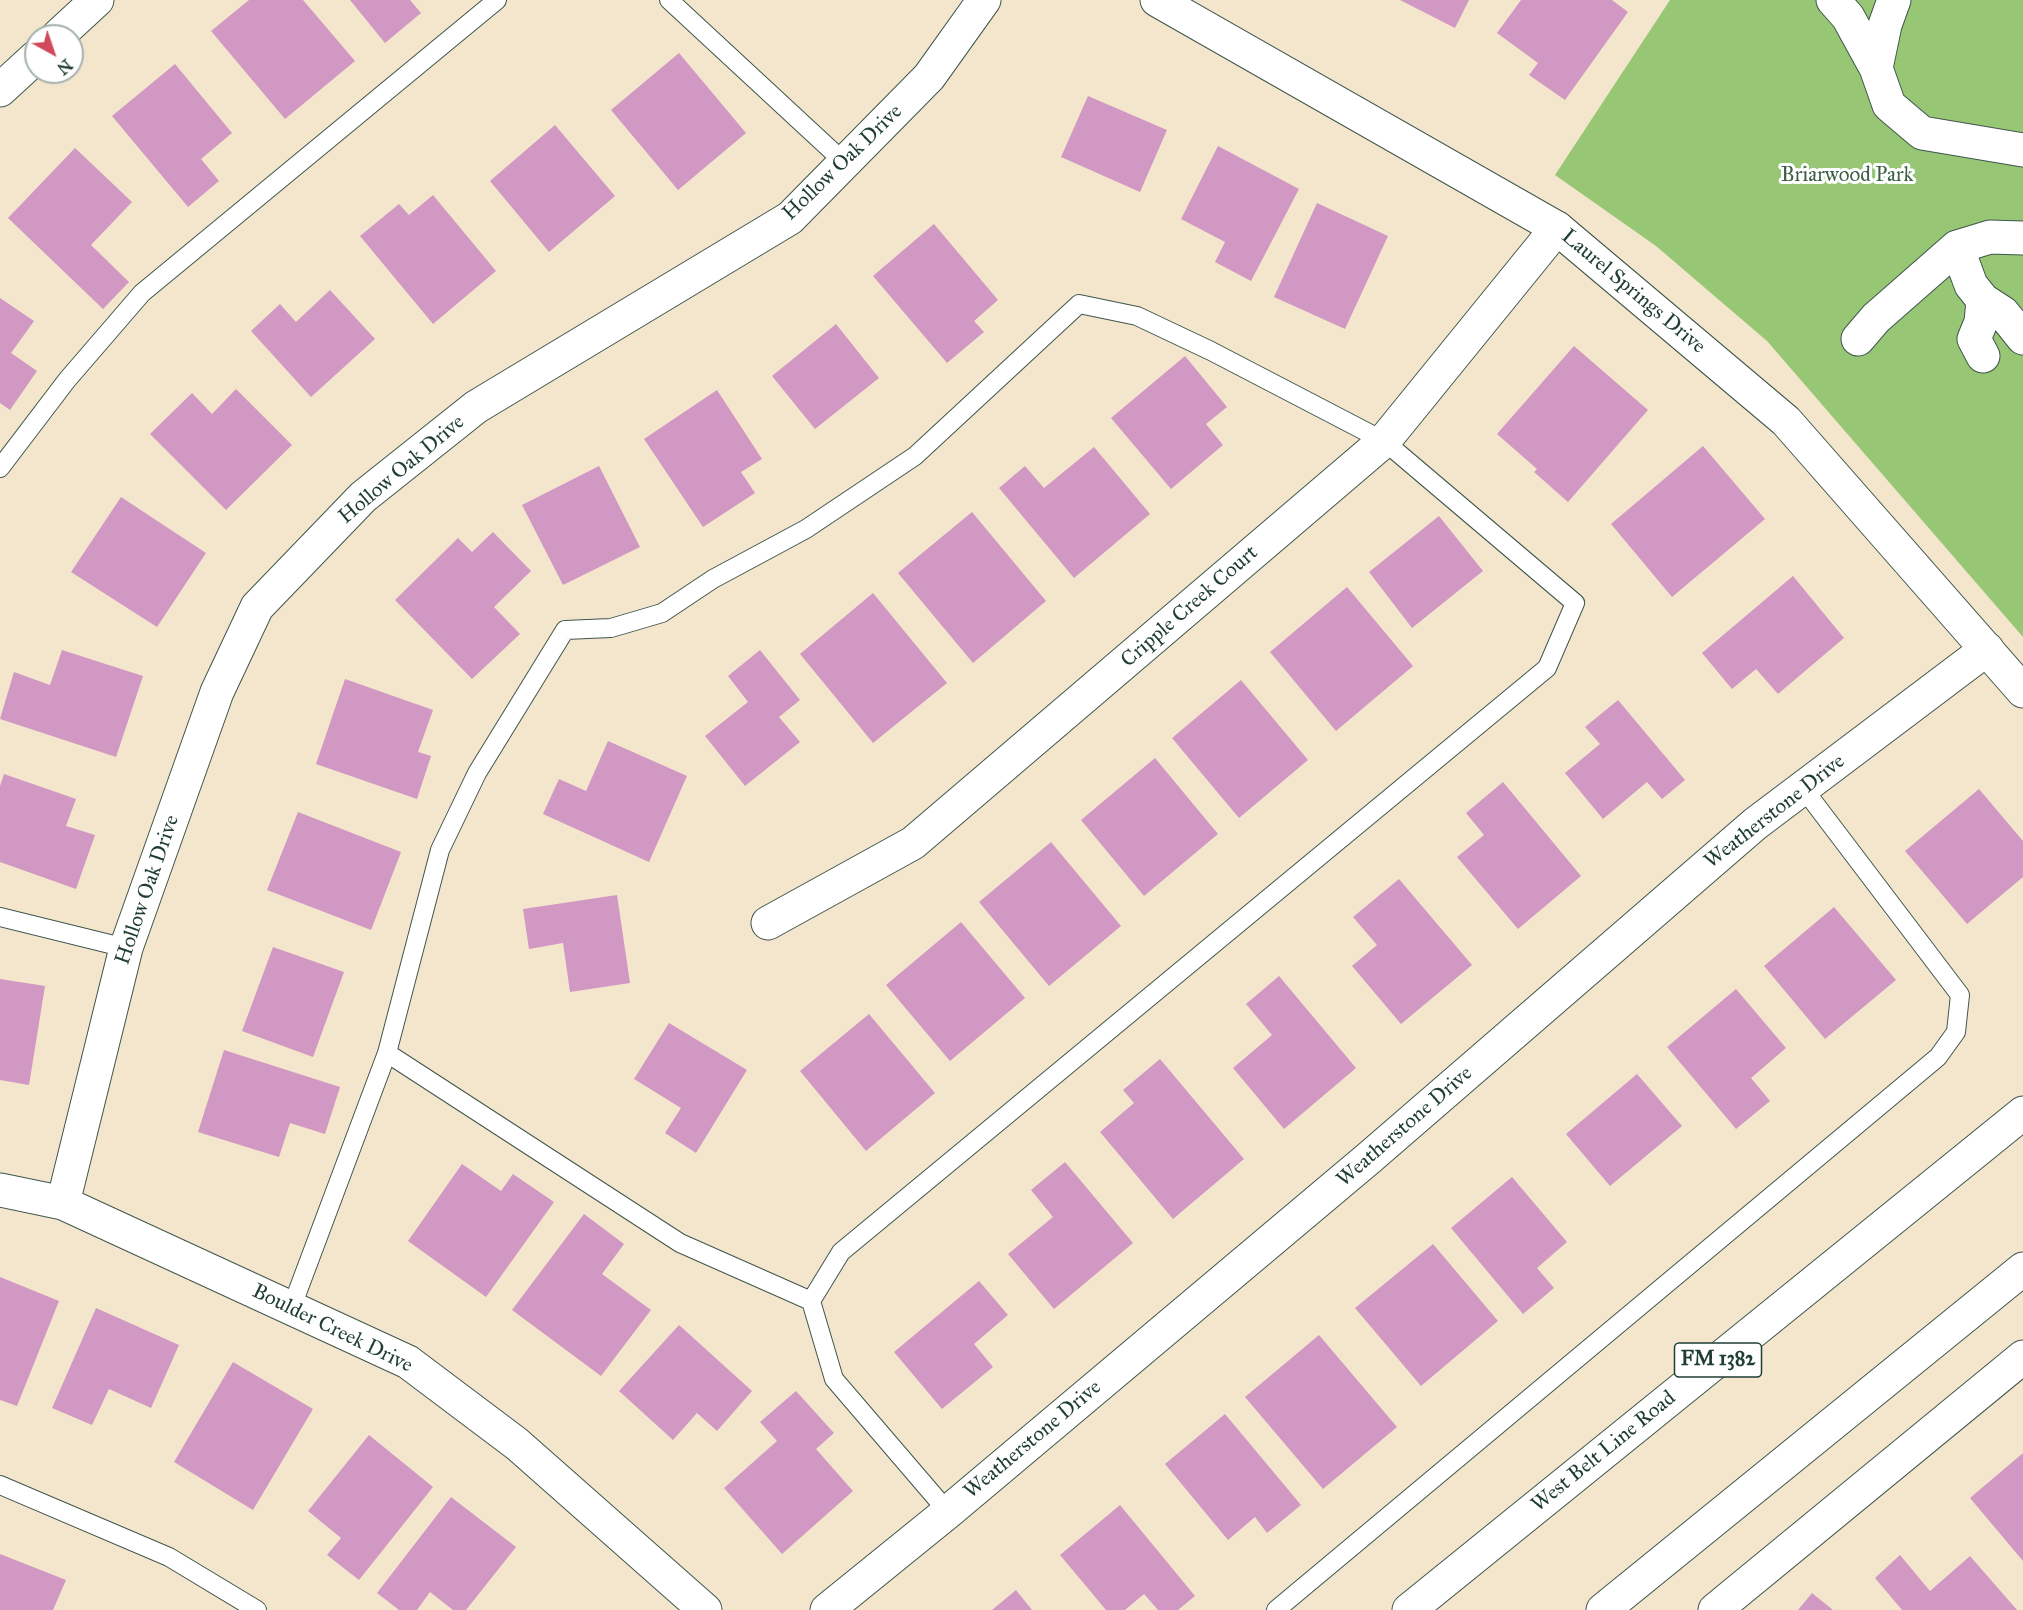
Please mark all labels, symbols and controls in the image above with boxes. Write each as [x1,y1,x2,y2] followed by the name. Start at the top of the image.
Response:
[24,24,84,84] north arrow
[53,55,76,78] text: N
[778,100,908,226] street label: Hollow Oak Drive
[1781,163,1913,189] park label: Briarwood Park
[1556,224,1710,360] street label: Laurel Springs Drive
[334,410,470,530] street label: Hollow Oak Drive
[1116,541,1264,673] street label: Cripple Creek Court
[1700,749,1850,875] street label: Weatherstone Drive
[111,812,185,968] street label: Hollow Oak Drive
[1332,1061,1478,1193] street label: Weatherstone Drive
[248,1279,416,1379] street label: Boulder Creek Drive
[1674,1343,1762,1377] road number: FM 1382
[959,1375,1107,1505] street label: Weatherstone Drive
[1527,1386,1681,1518] street label: West Belt Line Road

